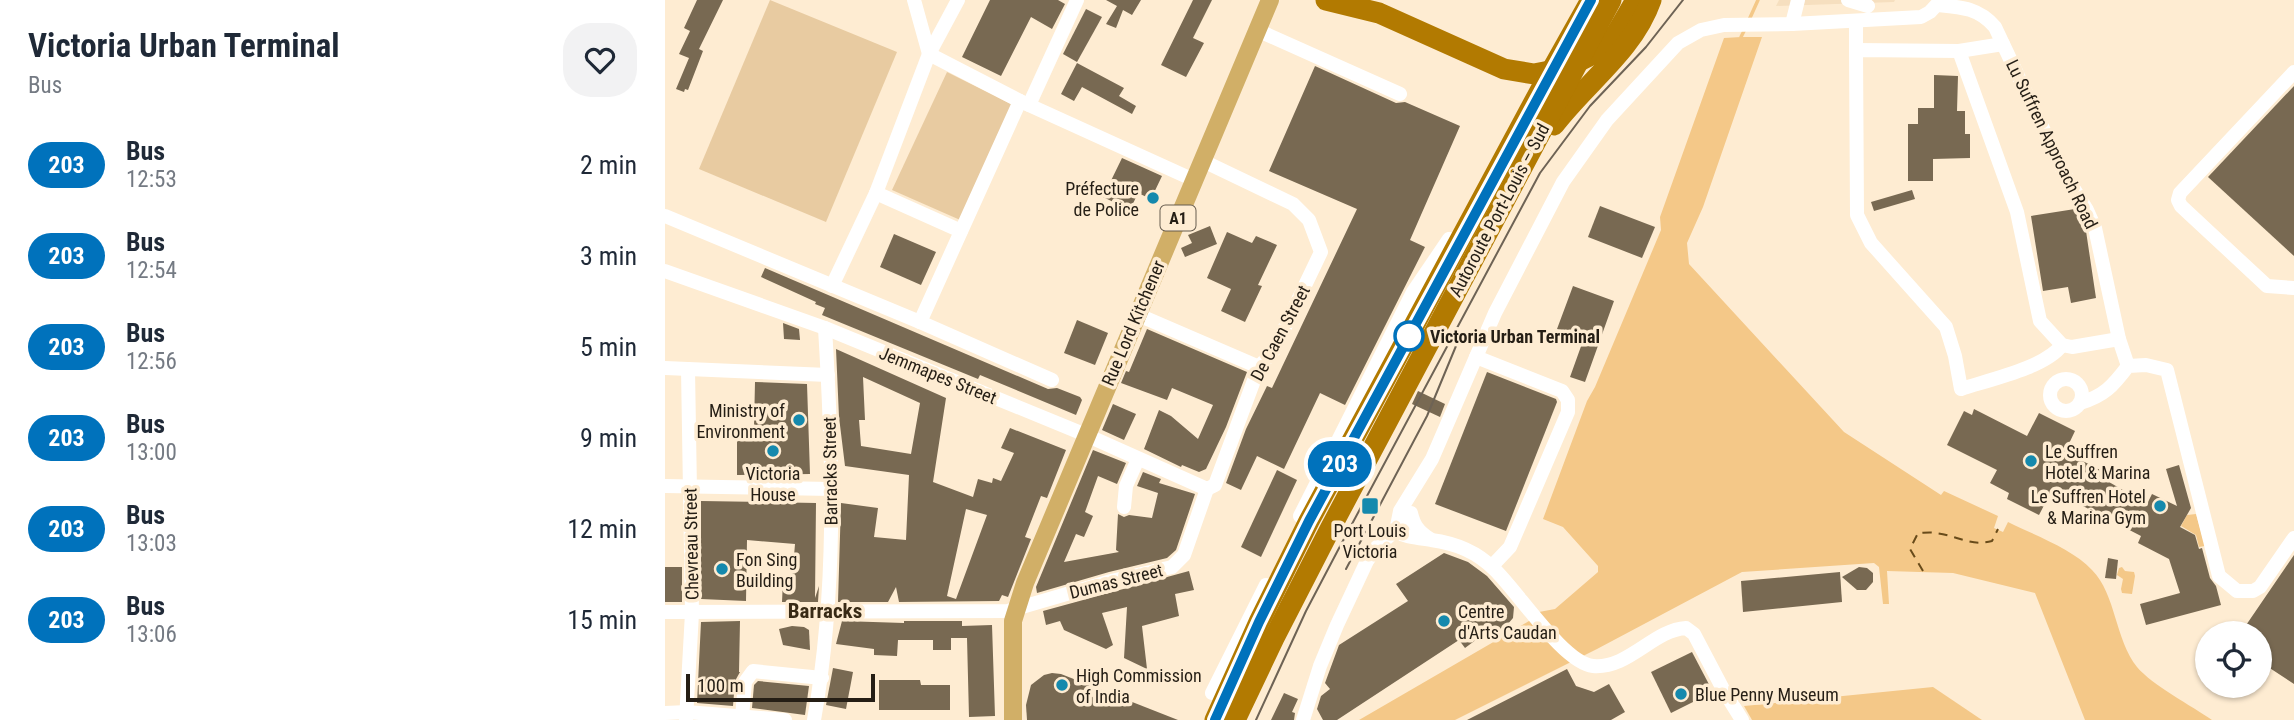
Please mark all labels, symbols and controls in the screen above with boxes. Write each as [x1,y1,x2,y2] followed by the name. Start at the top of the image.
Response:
[563,23,637,97] button: heart
[28,26,340,65] text: Victoria Urban Terminal
[2002,56,2102,232] street label: Lu Suffren Approach Road
[28,72,62,99] text: Bus
[1444,120,1554,300] street label: Autoroute Port-Louis – Sud
[126,136,165,166] text: Bus
[580,150,637,180] text: 2 min
[48,151,85,179] text: 203
[126,166,177,193] text: 12:53
[1065,178,1139,220] place label: Préfecture de Police
[1145,190,1161,206] marker: Préfecture de Police
[1161,206,1195,230] road number: A1
[126,227,165,257] text: Bus
[580,241,637,271] text: 3 min
[48,242,85,270] text: 203
[126,257,177,284] text: 12:54
[1097,257,1169,389] street label: Rue Lord Kitchener
[1246,282,1314,384] street label: De Caen Street
[126,318,165,348] text: Bus
[1394,321,1424,351] marker: Victoria Urban Terminal
[1430,326,1600,347] place label: Victoria Urban Terminal
[580,332,637,362] text: 5 min
[48,333,85,361] text: 203
[876,342,1000,408] street label: Jemmapes Street
[126,348,177,375] text: 12:56
[696,400,785,442] place label: Ministry of Environment
[126,409,165,439] text: Bus
[791,412,807,428] marker: Ministry of Environment
[819,417,841,525] street label: Barracks Street
[580,423,637,453] text: 9 min
[48,424,85,452] text: 203
[126,439,177,466] text: 13:00
[1300,441,1380,487] line badge: 203
[2045,441,2150,483] place label: Le Suffren Hotel & Marina
[765,443,781,459] marker: Victoria House
[1322,450,1358,478] text: 203
[2023,453,2039,469] marker: Le Suffren Hotel & Marina
[746,463,800,505] place label: Victoria House
[2031,486,2146,528] place label: Le Suffren Hotel & Marina Gym
[680,488,702,600] street label: Chevreau Street
[1360,496,1380,516] marker: Port Louis Victoria
[2152,498,2168,514] marker: Le Suffren Hotel & Marina Gym
[126,500,165,530] text: Bus
[567,514,637,544] text: 12 min
[48,515,85,543] text: 203
[1334,520,1406,562] place label: Port Louis Victoria
[126,530,177,557] text: 13:03
[736,549,797,591] place label: Fon Sing Building
[1067,559,1165,603] street label: Dumas Street
[714,561,730,577] marker: Fon Sing Building
[126,591,165,621] text: Bus
[788,599,862,623] district label: Barracks
[1458,601,1557,643] place label: Centre d'Arts Caudan
[567,605,637,635] text: 15 min
[48,606,85,634] text: 203
[1436,613,1452,629] marker: Centre d'Arts Caudan
[126,621,177,648] text: 13:06
[2195,621,2272,698] map controls
[2195,621,2272,698] button: locate
[1076,665,1202,707] place label: High Commission of India
[686,671,875,703] scale bar
[697,674,744,697] text: 100 m
[1054,677,1070,693] marker: High Commission of India
[1695,684,1839,705] place label: Blue Penny Museum
[1673,686,1689,702] marker: Blue Penny Museum

